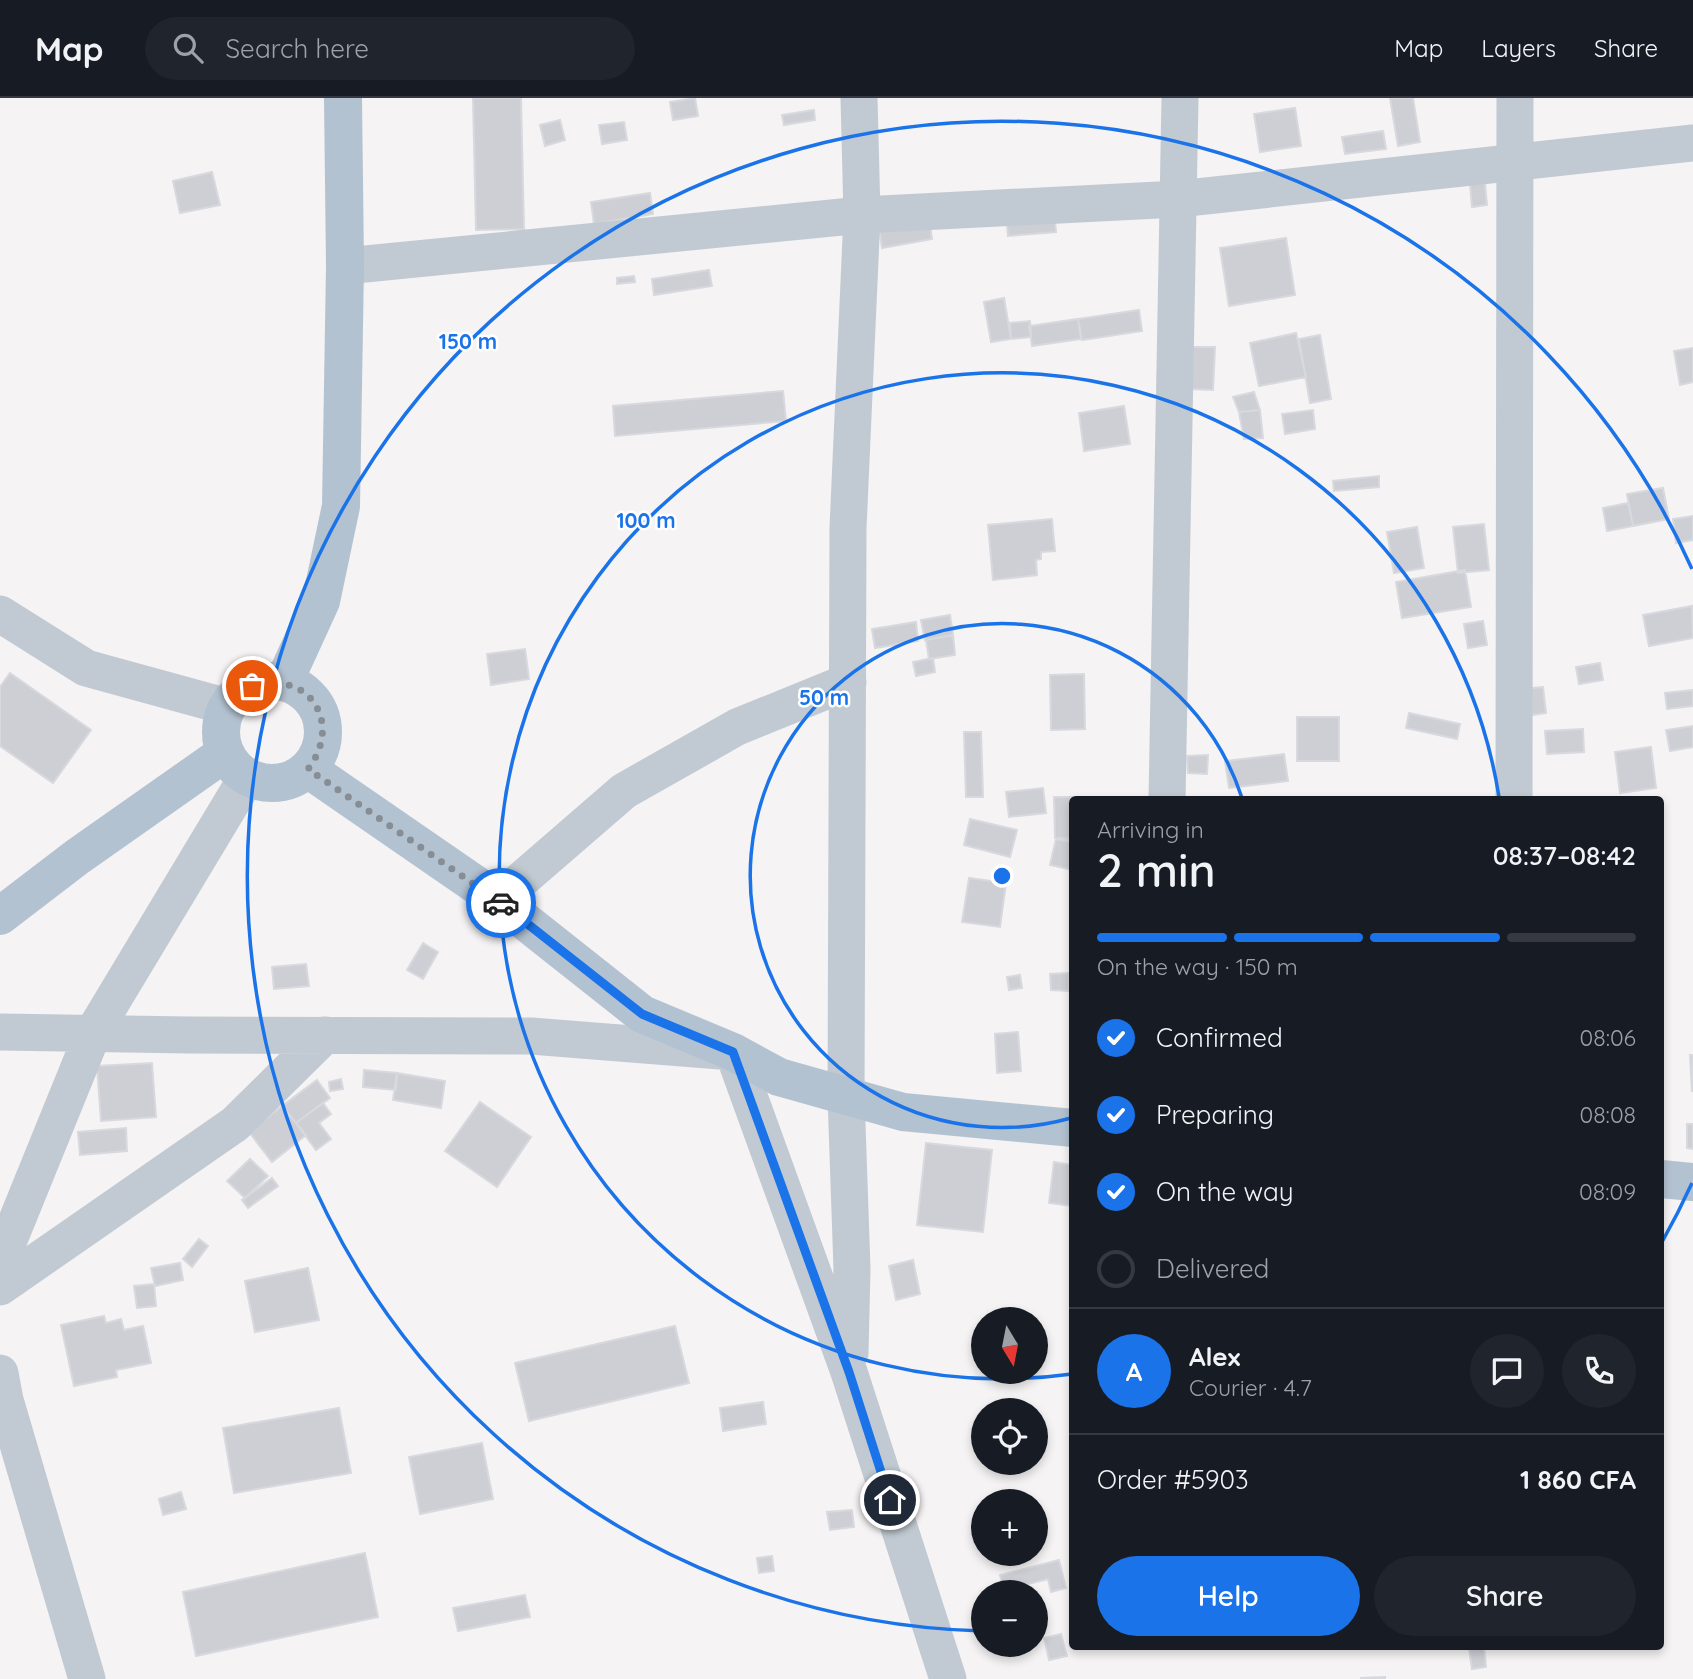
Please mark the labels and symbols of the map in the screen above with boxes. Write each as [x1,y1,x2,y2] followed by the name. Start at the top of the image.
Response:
[439,328,497,354] text: 150 m
[616,507,676,533] text: 100 m
[222,656,282,716] pin
[799,684,849,710] text: 50 m
[990,864,1014,888] centre of rings
[466,868,536,938] courier
[971,1307,1048,1384] north arrow
[860,1470,920,1530] pin

